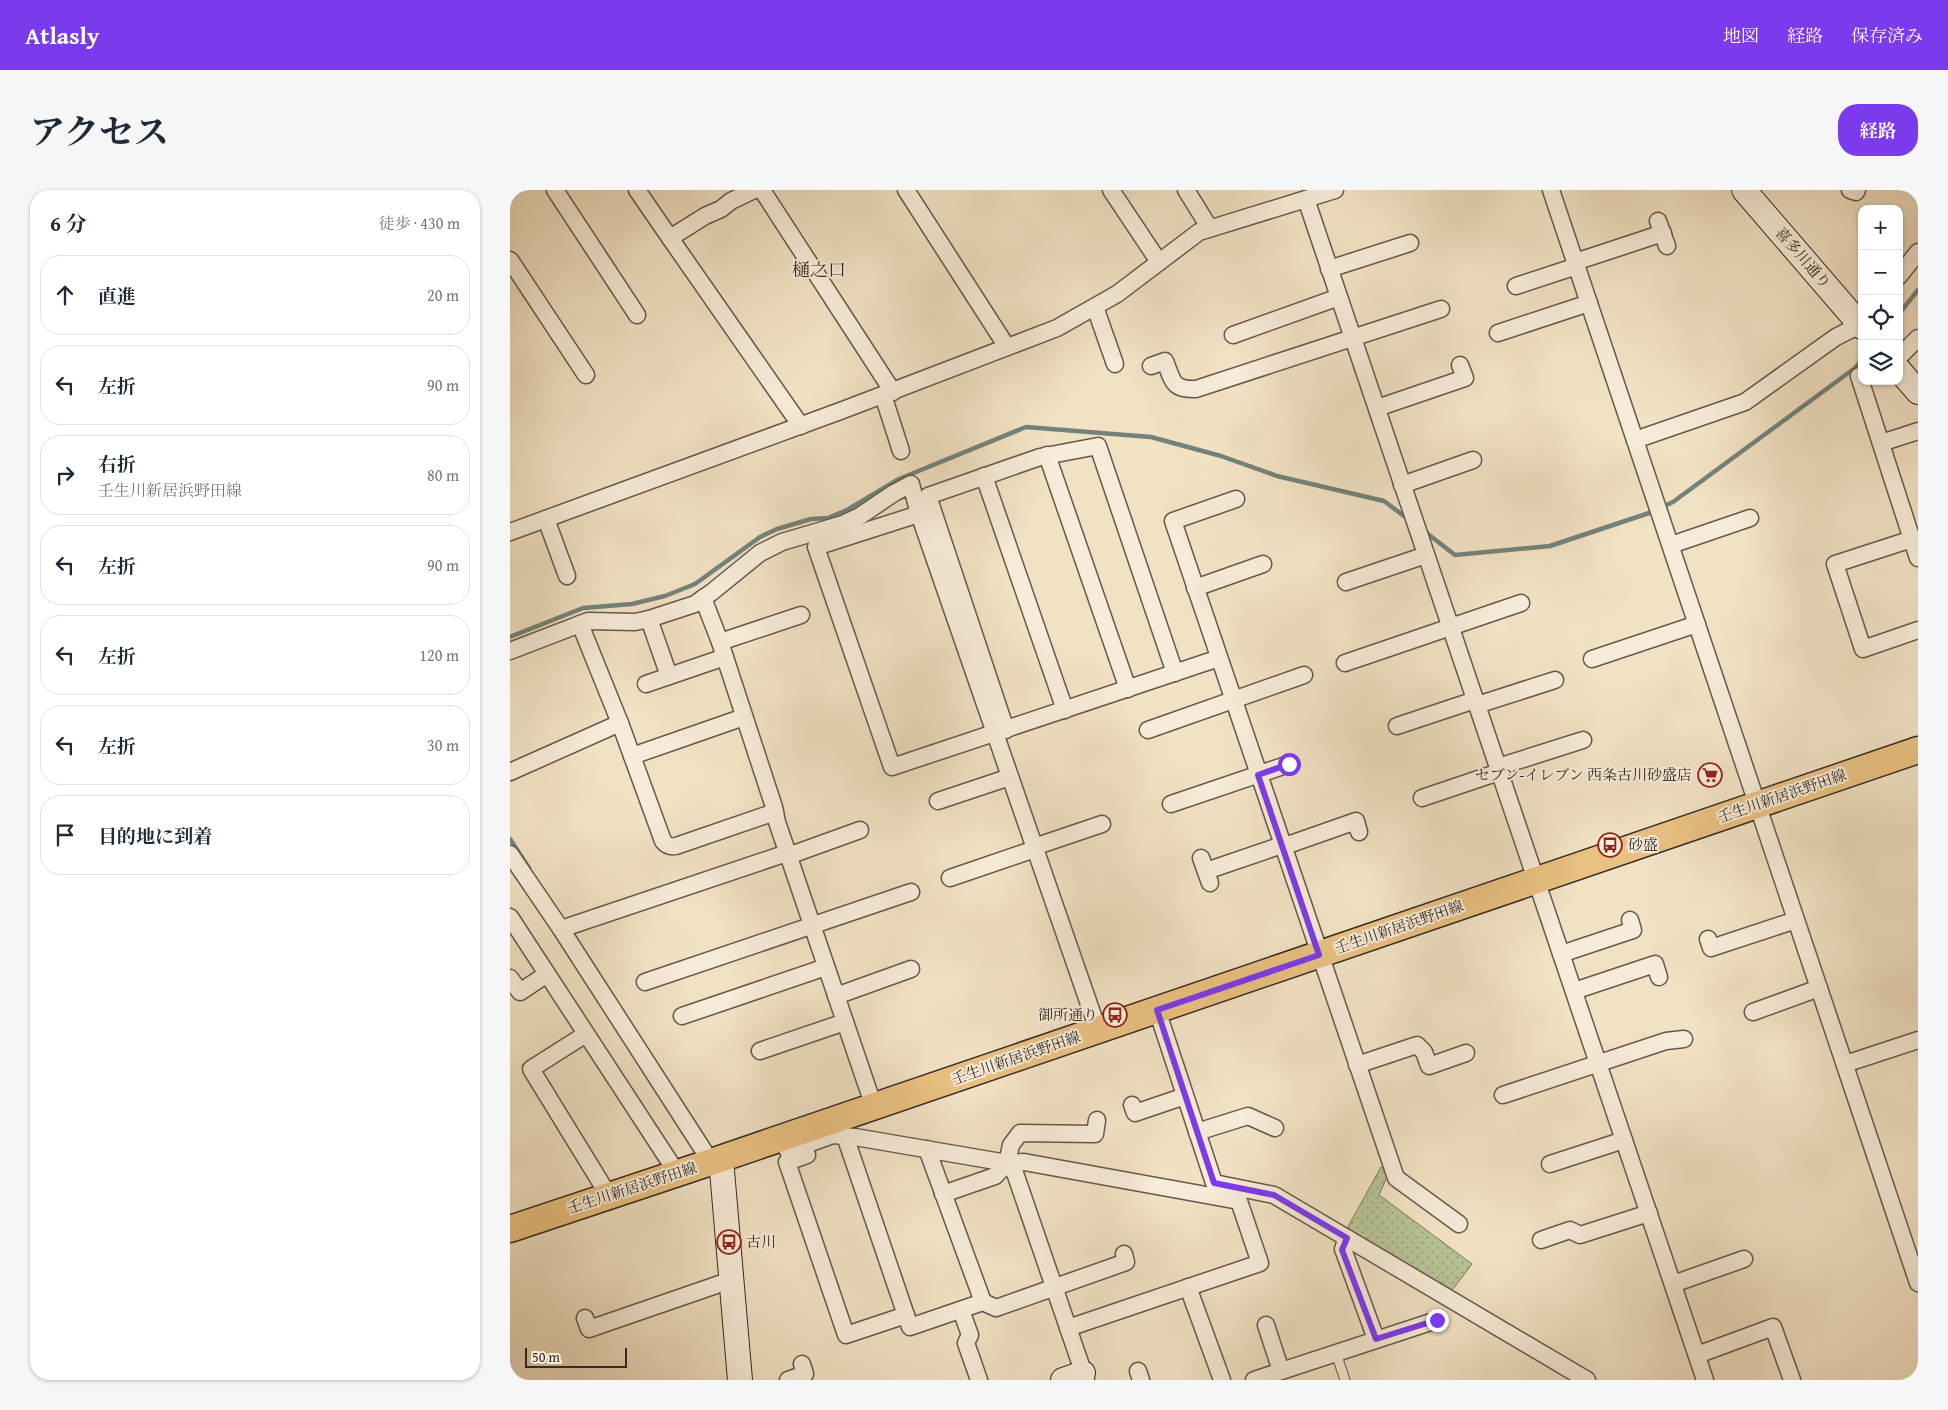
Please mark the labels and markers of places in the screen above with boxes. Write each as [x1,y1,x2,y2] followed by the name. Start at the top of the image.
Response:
[1697,762,1723,788] supermarket icon: セブン-イレブン 西条古川砂盛店
[1475,764,1692,785] place label: セブン-イレブン 西条古川砂盛店
[1597,832,1623,858] bus stop icon: 砂盛
[1628,834,1658,855] place label: 砂盛
[1102,1002,1128,1028] bus stop icon: 御所通り
[1038,1004,1098,1025] place label: 御所通り
[716,1229,742,1255] bus stop icon: 古川
[746,1231,776,1252] place label: 古川

